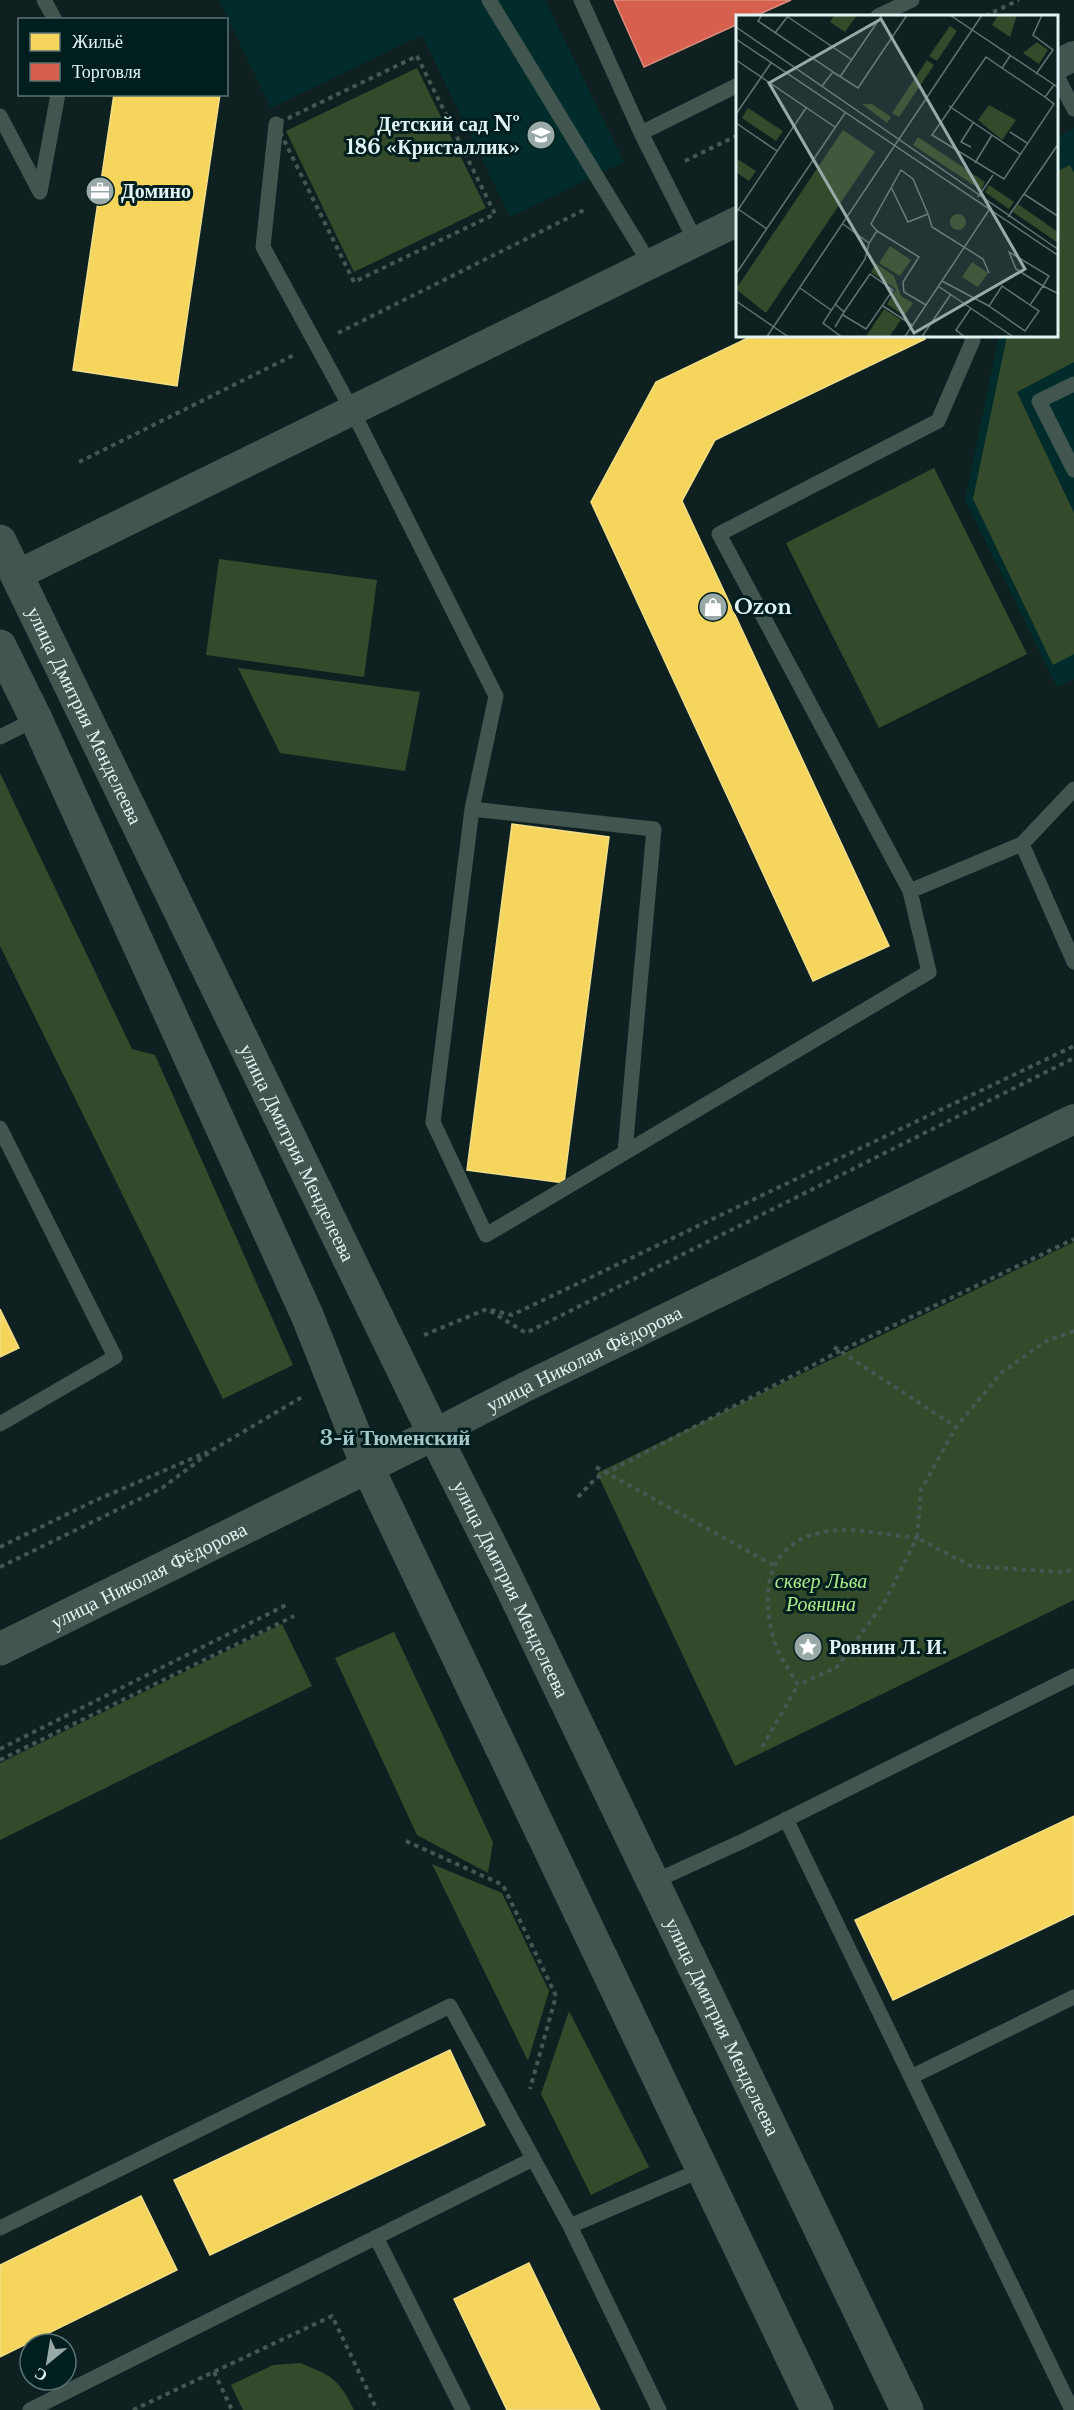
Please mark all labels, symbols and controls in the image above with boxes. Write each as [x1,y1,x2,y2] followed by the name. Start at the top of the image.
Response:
[736,15,1059,338] inset map
[18,18,228,96] legend
[72,31,123,53] text: Жильё
[72,61,141,83] text: Торговля
[346,112,520,159] place label: Детский сад № 186 «Кристаллик»
[525,119,557,151] school or university icon: Детский сад № 186 «Кристаллик»
[84,175,116,207] office icon: Домино
[121,179,191,203] place label: Домино
[697,591,729,623] shop icon: Ozon
[734,595,792,619] place label: Ozon
[22,603,148,828] street label: улица Дмитрия Менделеева
[234,1040,360,1265] street label: улица Дмитрия Менделеева
[482,1300,686,1417] street label: улица Николая Фёдорова
[320,1425,470,1451] district label: 3-й Тюменский
[448,1476,575,1702] street label: улица Дмитрия Менделеева
[47,1517,251,1634] street label: улица Николая Фёдорова
[775,1569,867,1616] park label: сквер Льва Ровнина
[792,1631,824,1663] place icon: Ровнин Л. И.
[829,1635,947,1659] place label: Ровнин Л. И.
[660,1914,785,2139] street label: улица Дмитрия Менделеева
[18,2332,78,2392] north arrow
[30,2363,51,2387] text: С

